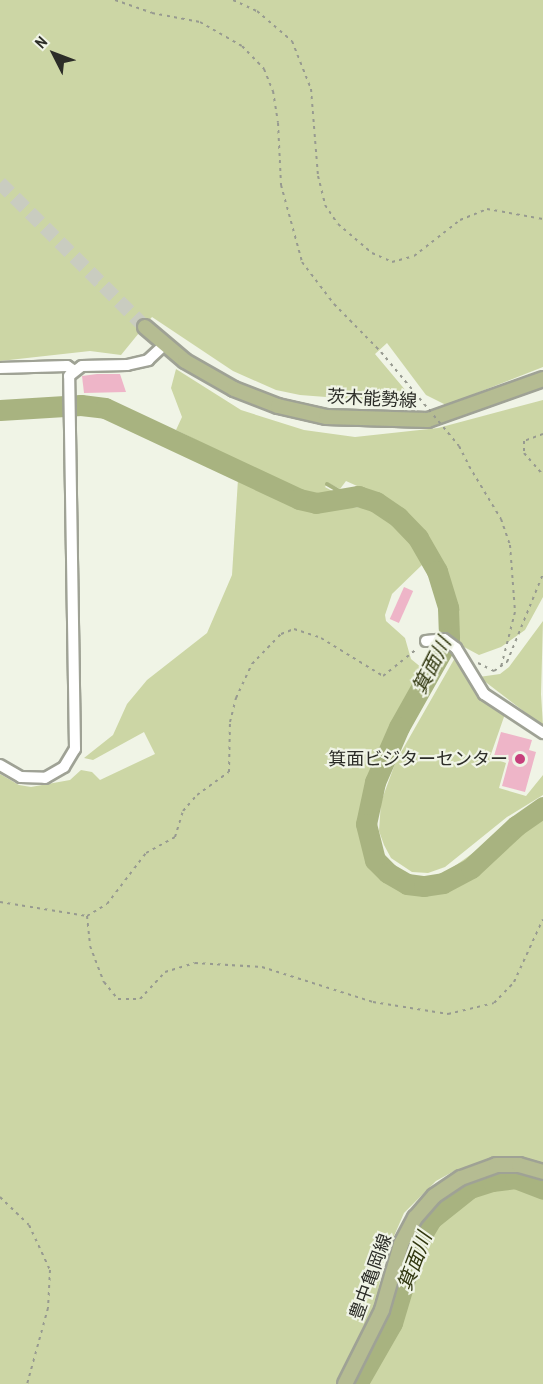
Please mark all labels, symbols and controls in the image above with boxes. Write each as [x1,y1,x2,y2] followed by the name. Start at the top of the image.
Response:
[24,24,84,84] north arrow
[29,31,52,53] text: N
[326,386,418,412] street label: 茨木能勢線
[407,633,455,697] water label: 箕面川
[328,748,508,770] place label: 箕面ビジターセンター
[513,752,527,766] marker: 箕面ビジターセンター
[392,1229,436,1293] water label: 箕面川
[345,1231,397,1323] street label: 豊中亀岡線

